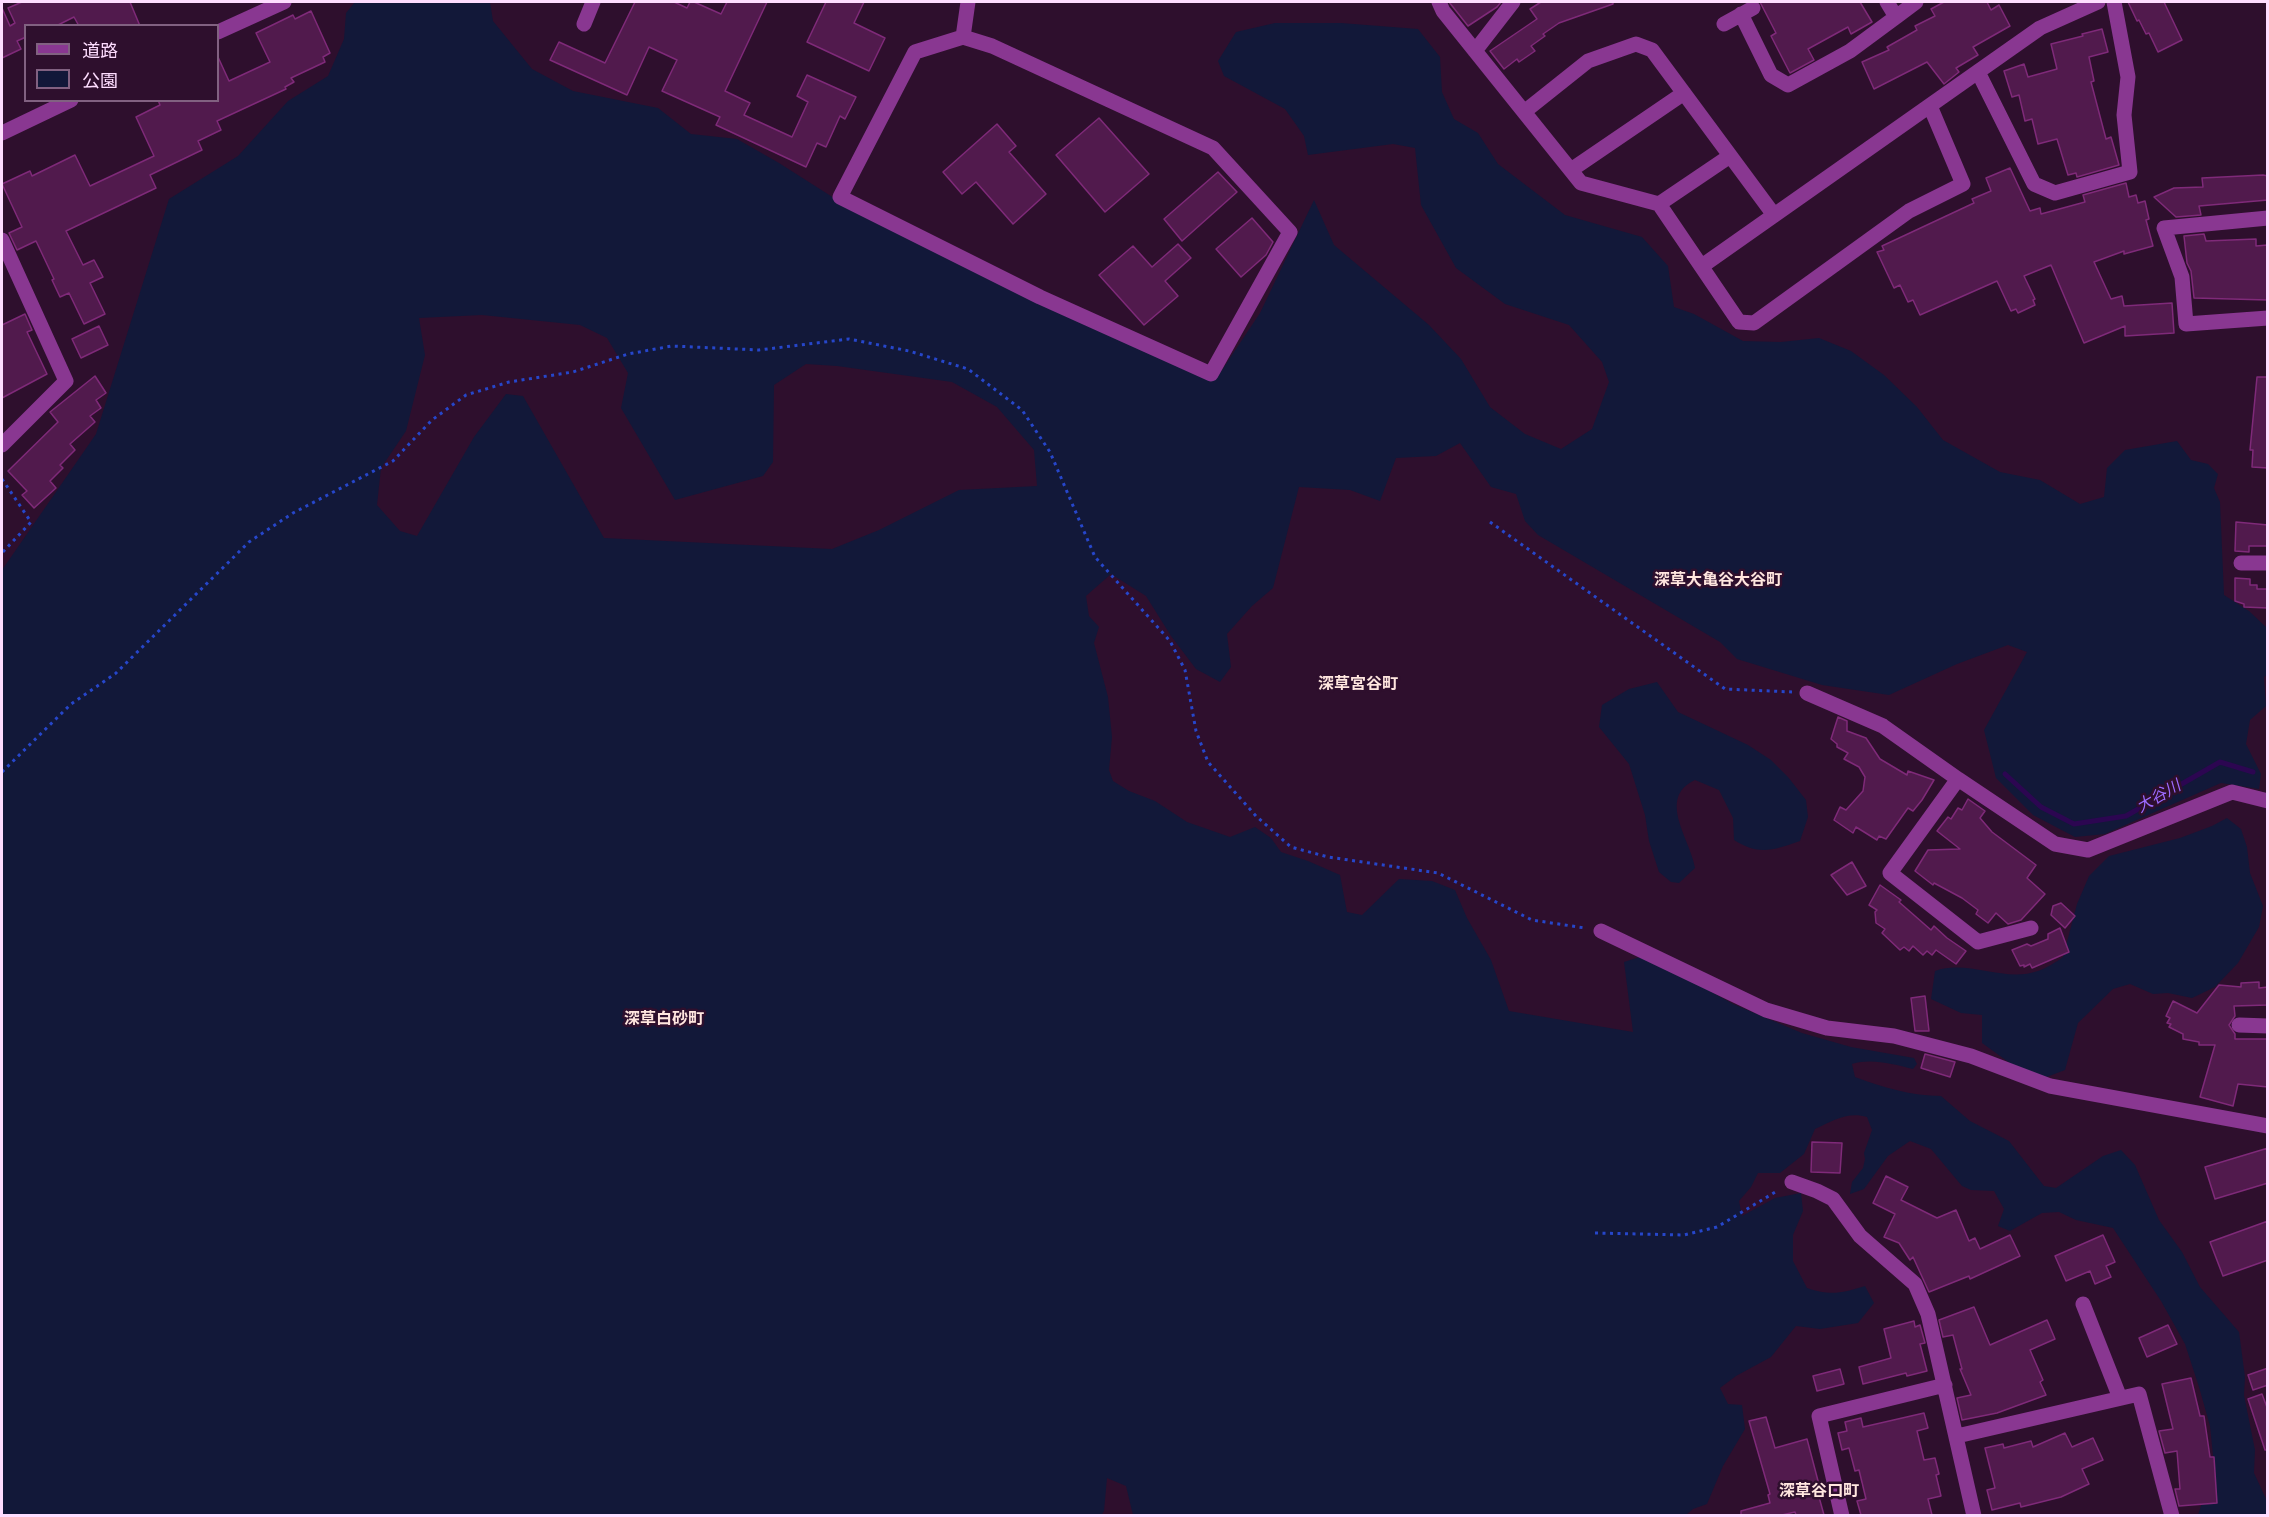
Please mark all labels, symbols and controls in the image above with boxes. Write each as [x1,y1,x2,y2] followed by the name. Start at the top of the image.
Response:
[24,24,219,102] legend
[82,39,118,63] text: 道路
[82,69,118,93] text: 公園
[1654,571,1782,591] district label: 深草大亀谷大谷町
[1318,675,1398,695] district label: 深草宮谷町
[2133,777,2185,817] water label: 大谷川
[624,1010,704,1030] district label: 深草白砂町
[1779,1482,1859,1502] district label: 深草谷口町

